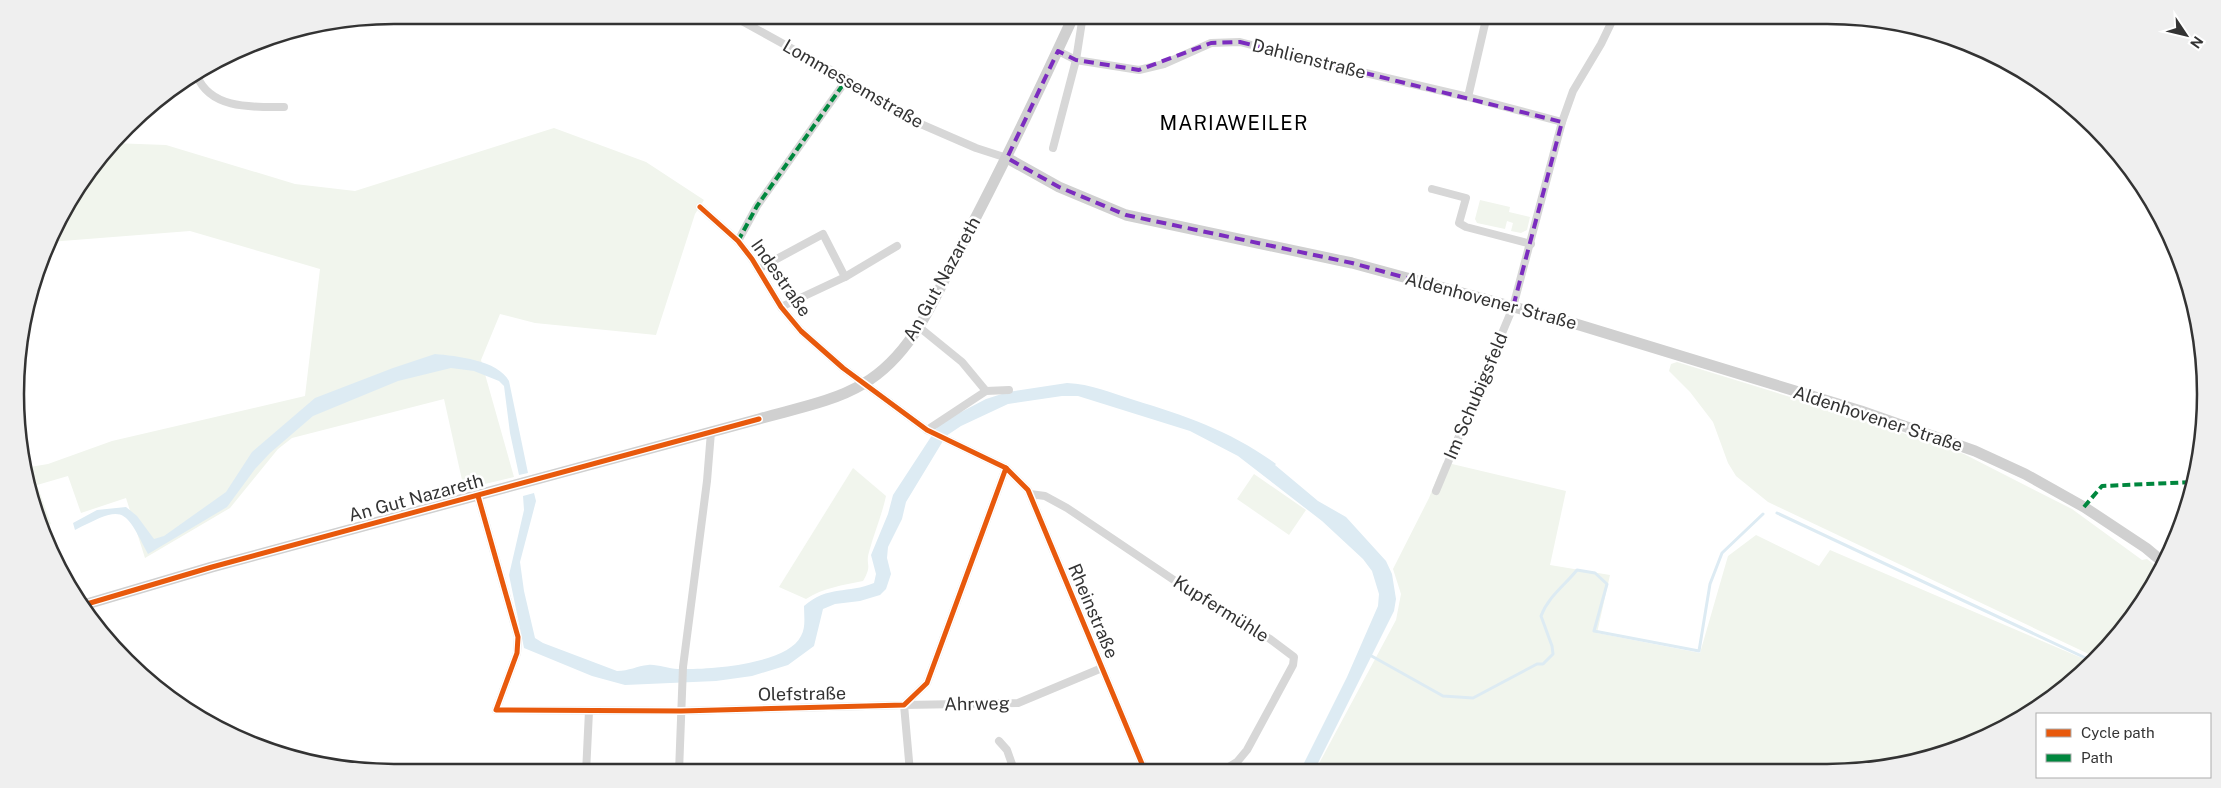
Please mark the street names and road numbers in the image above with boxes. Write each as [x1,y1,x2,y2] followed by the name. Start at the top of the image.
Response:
[1250,34,1368,83] street label: Dahlienstraße
[779,35,927,132] street label: Lommessemstraße
[899,213,984,345] street label: An Gut Nazareth
[747,235,816,320] street label: Indestraße
[1403,268,1579,334] street label: Aldenhovener Straße
[1439,329,1512,462] street label: Im Schubigsfeld
[1791,381,1965,456] street label: Aldenhovener Straße
[346,469,486,526] street label: An Gut Nazareth
[1064,560,1123,661] street label: Rheinstraße
[1170,571,1273,646] street label: Kupfermühle
[758,682,846,705] street label: Olefstraße
[944,692,1010,715] street label: Ahrweg

